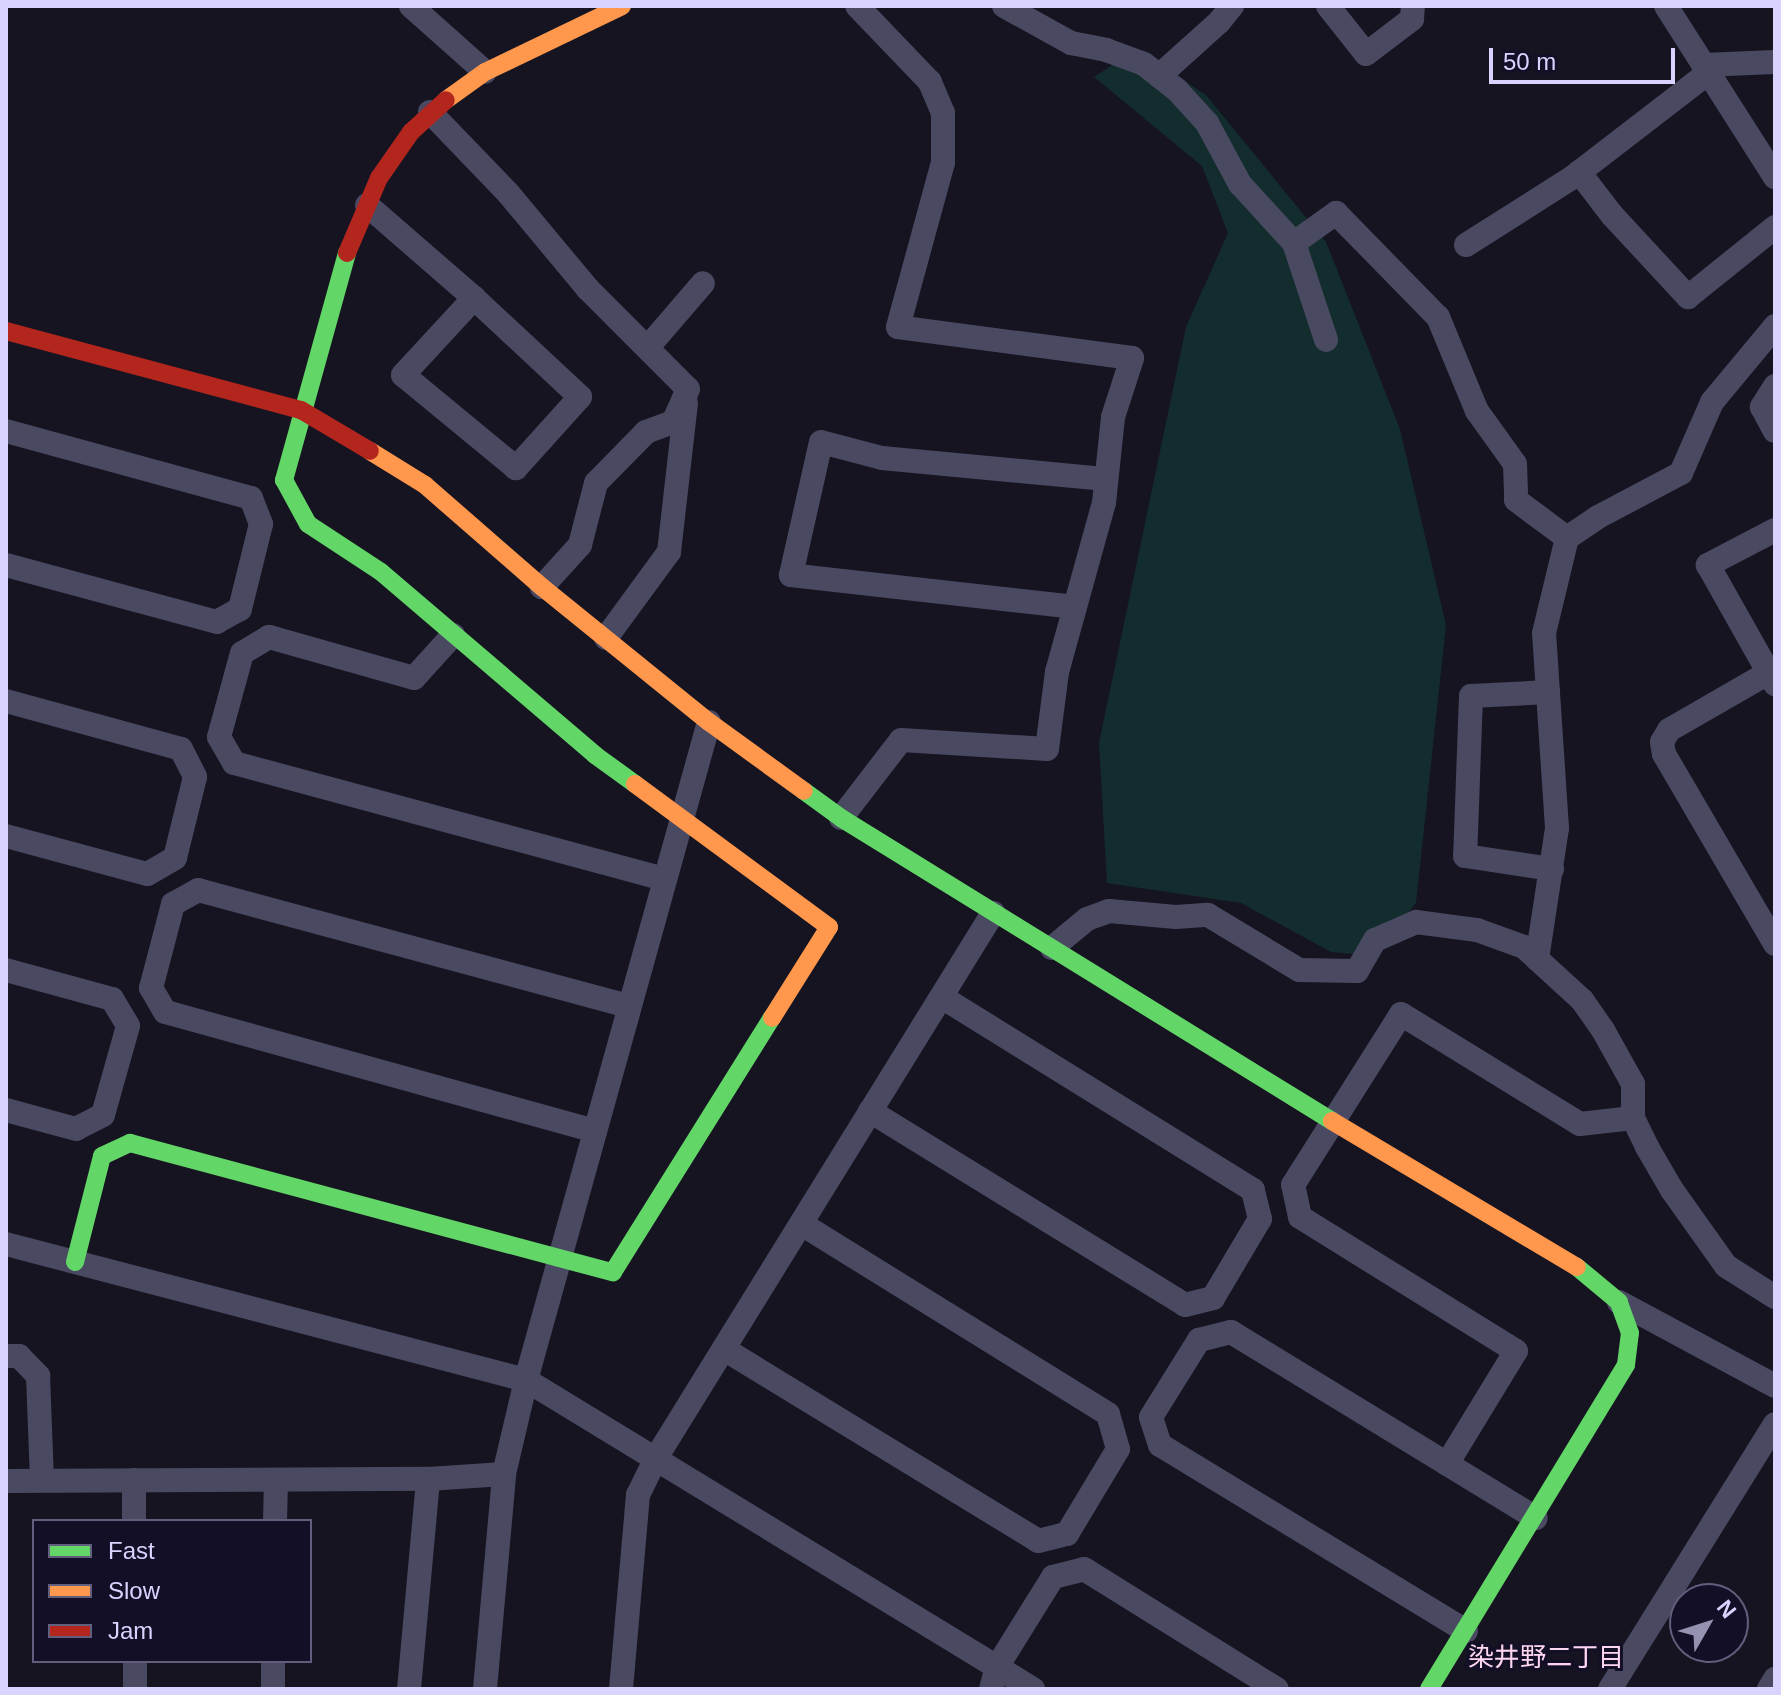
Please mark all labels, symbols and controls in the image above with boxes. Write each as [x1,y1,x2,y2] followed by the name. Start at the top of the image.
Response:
[1493,32,1679,82] scale bar
[1503,48,1556,75] text: 50 m
[32,1519,312,1663] legend
[108,1537,155,1564] text: Fast
[108,1577,160,1604] text: Slow
[1669,1583,1749,1663] north arrow
[1712,1595,1741,1623] text: N
[108,1617,153,1644] text: Jam
[1468,1642,1624,1674] district label: 染井野二丁目

